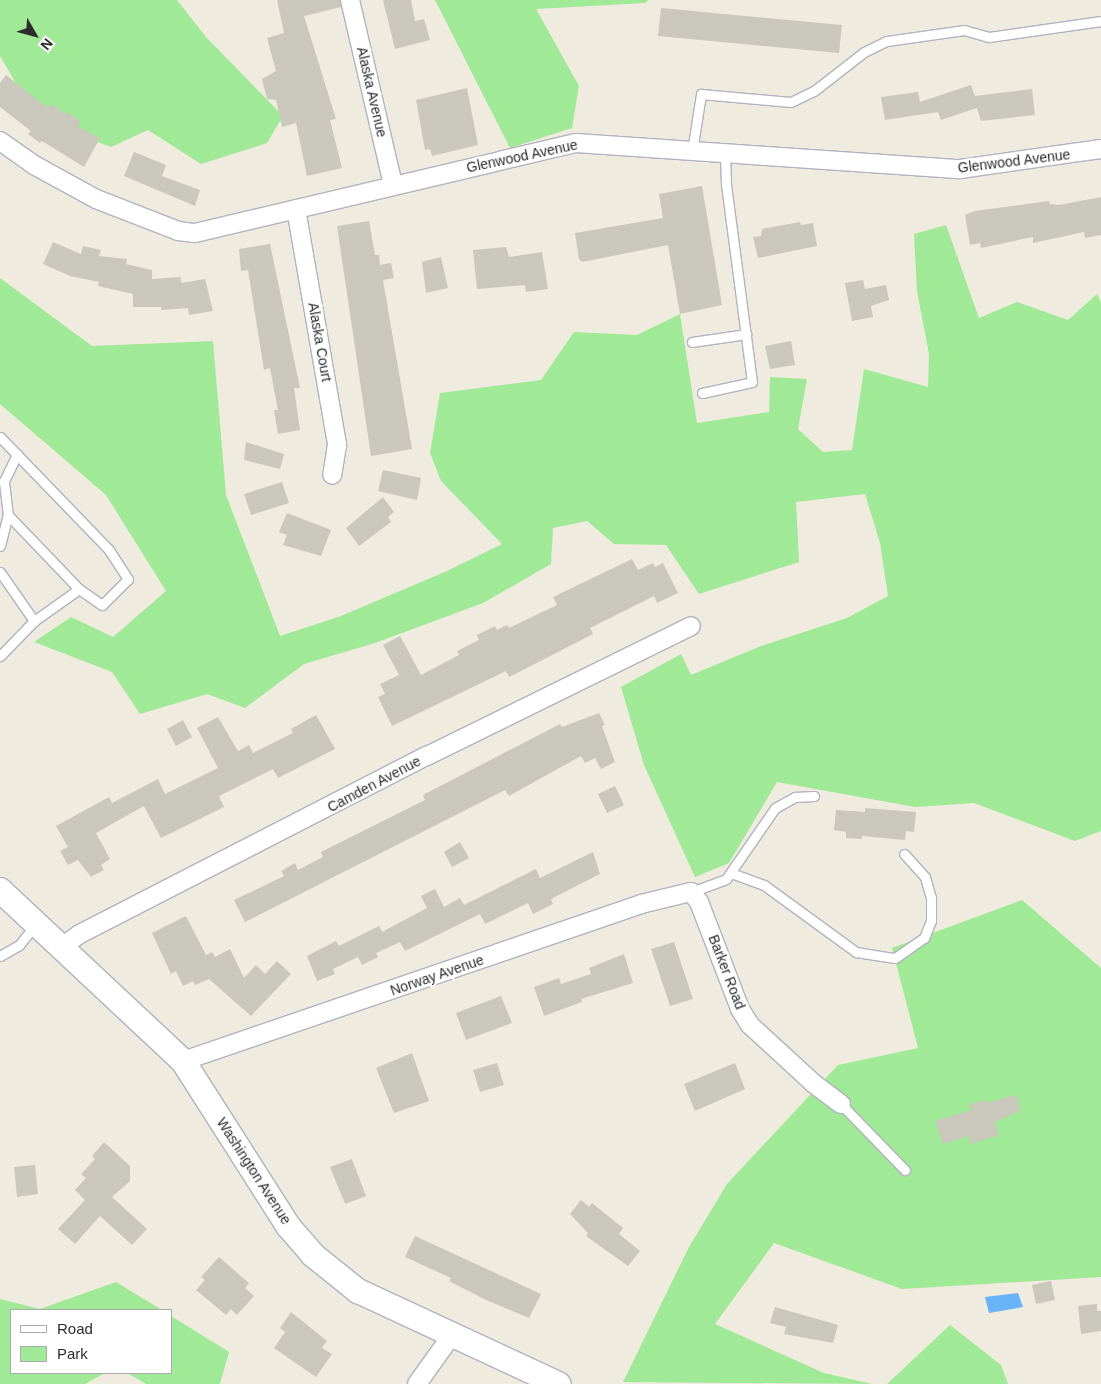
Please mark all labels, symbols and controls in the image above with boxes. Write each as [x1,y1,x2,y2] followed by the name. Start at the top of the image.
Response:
[10,10,60,60] north arrow
[37,35,56,53] text: N
[353,45,391,139] street label: Alaska Avenue
[464,136,580,176] street label: Glenwood Avenue
[956,146,1072,176] street label: Glenwood Avenue
[305,301,335,383] street label: Alaska Court
[324,752,424,816] street label: Camden Avenue
[705,932,749,1012] street label: Barker Road
[388,951,486,999] street label: Norway Avenue
[213,1114,295,1228] street label: Washington Avenue
[10,1309,172,1374] legend
[57,1320,93,1337] text: Road
[57,1345,88,1362] text: Park

